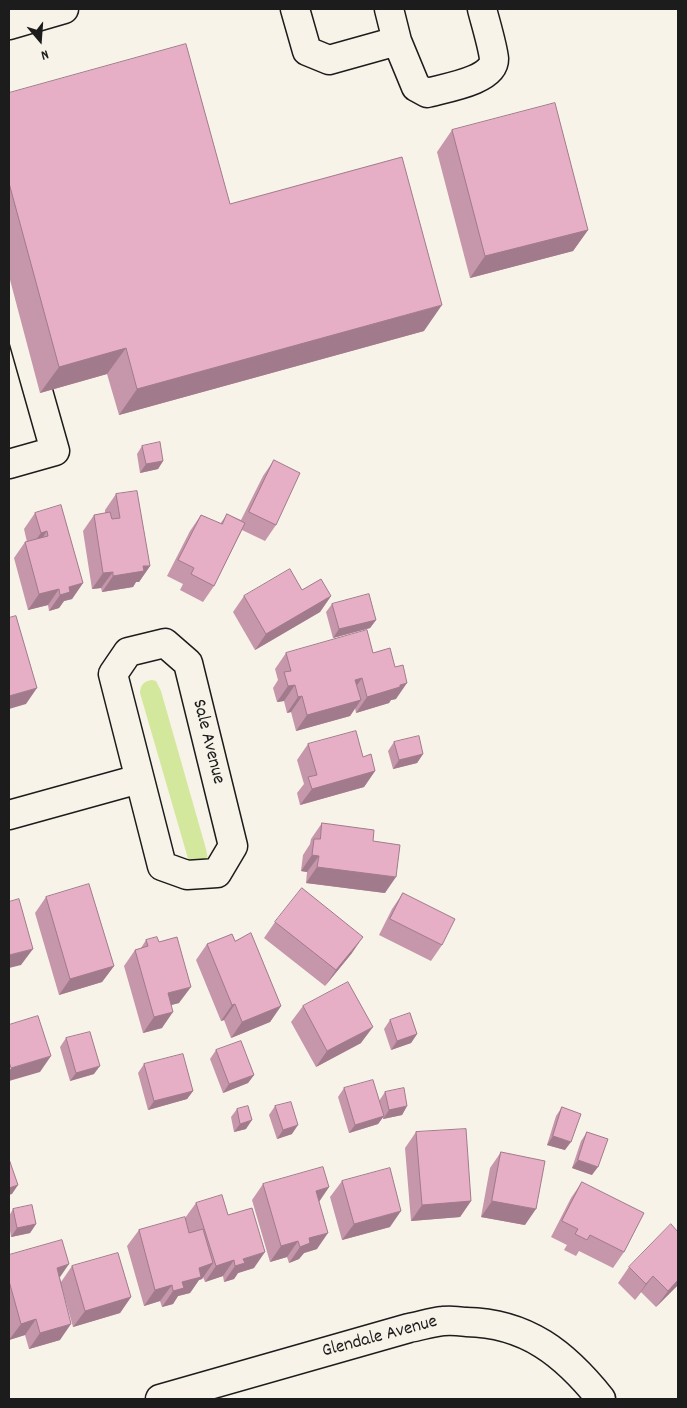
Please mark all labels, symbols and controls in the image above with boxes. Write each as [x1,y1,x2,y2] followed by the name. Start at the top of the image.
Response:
[15,15,65,65] north arrow
[38,44,51,65] text: N
[185,697,229,787] street label: Sale Avenue
[320,1312,440,1364] street label: Glendale Avenue

